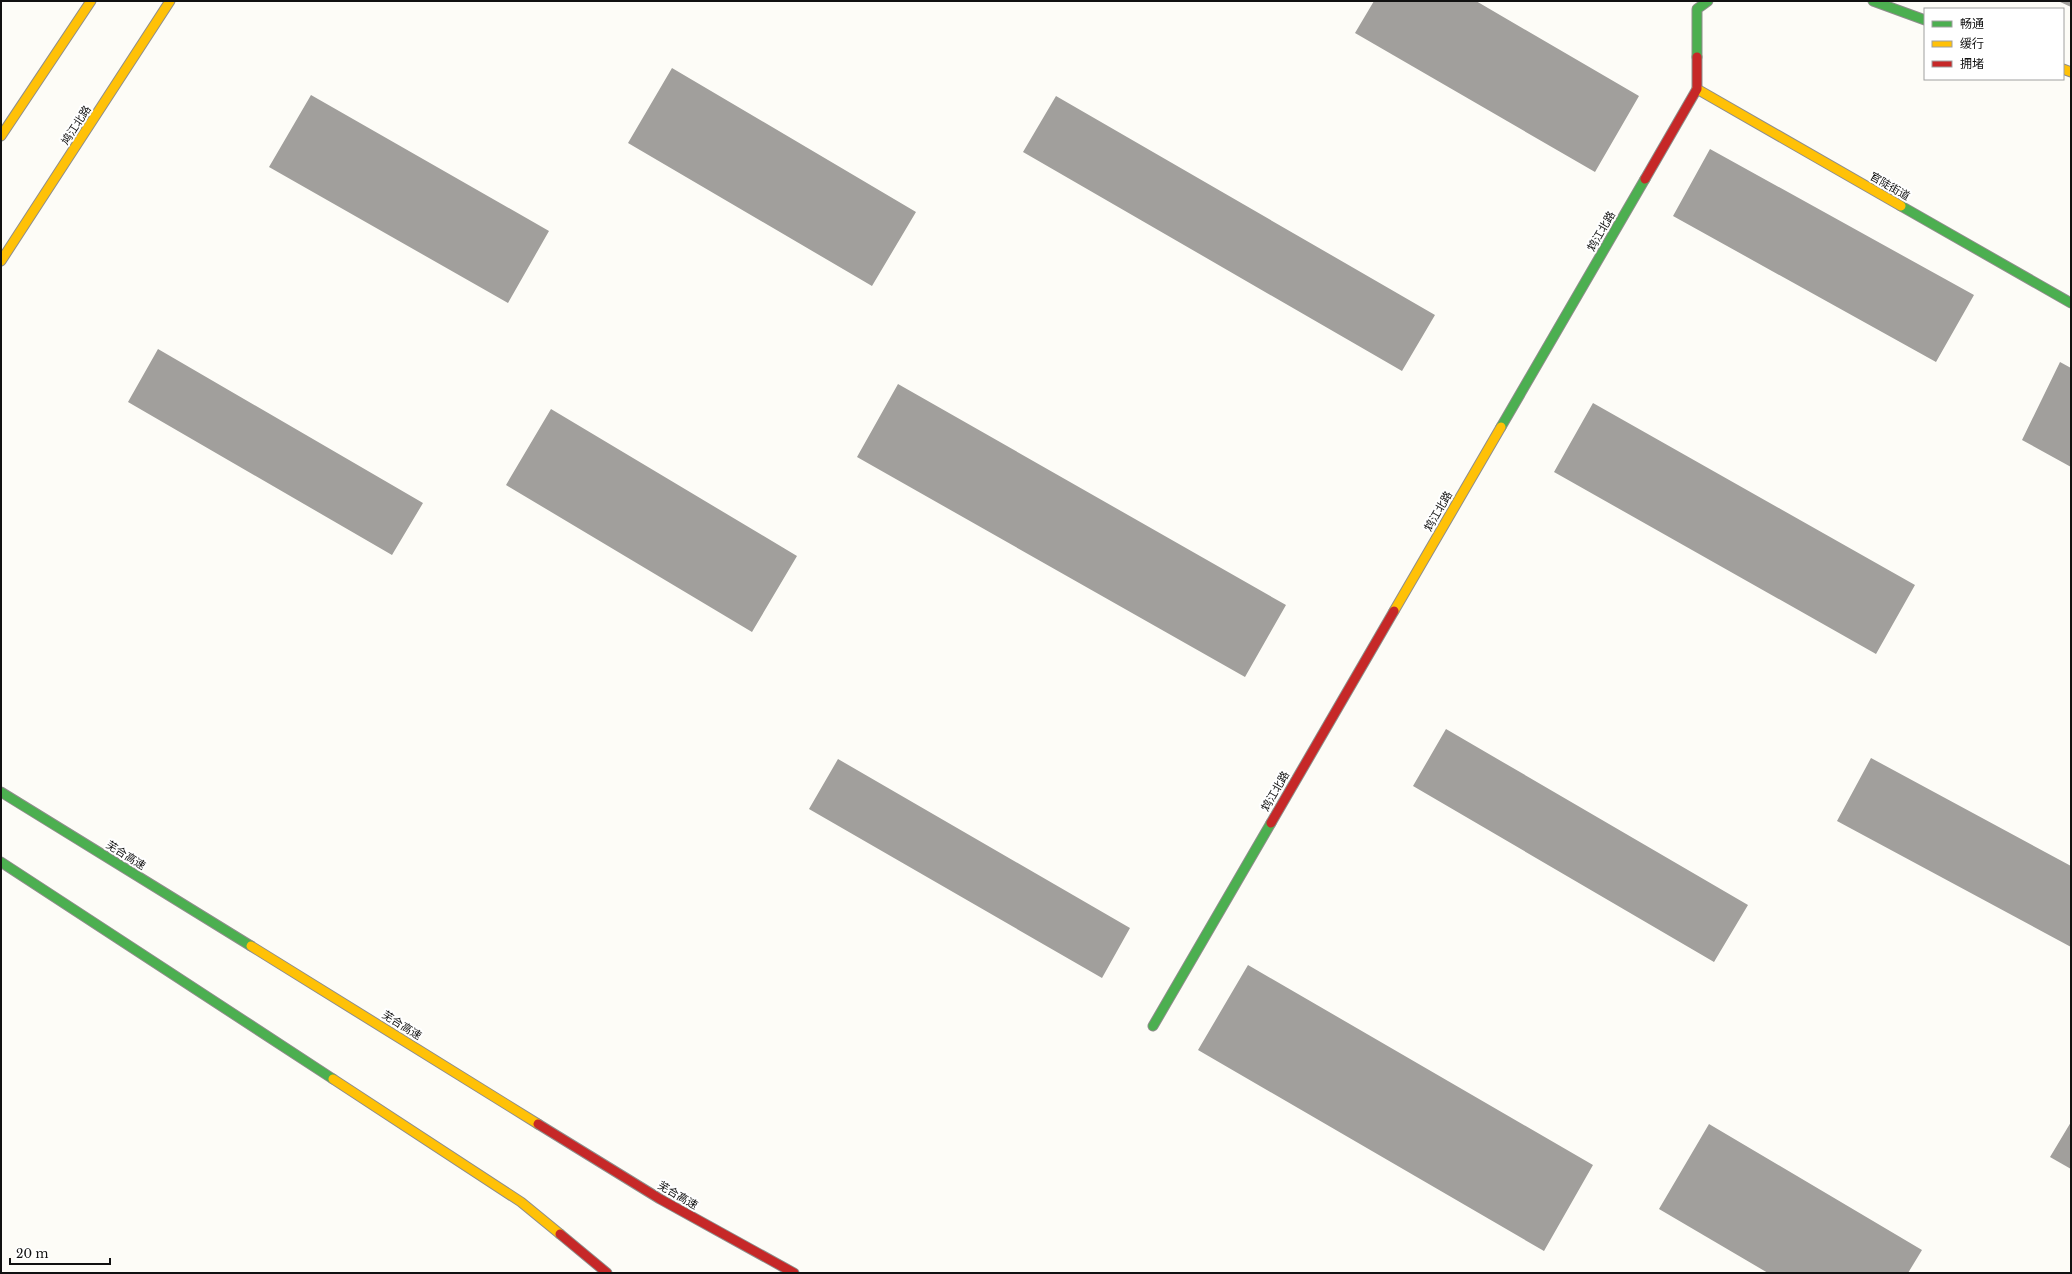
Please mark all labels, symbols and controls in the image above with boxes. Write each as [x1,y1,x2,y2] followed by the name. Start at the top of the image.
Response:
[1924,8,2064,80] legend
[1960,16,1984,31] text: 畅通
[1960,36,1984,51] text: 缓行
[1960,56,1984,71] text: 拥堵
[58,103,94,147] street label: 鸠江北路
[1867,169,1913,203] street label: 官陡街道
[1584,208,1618,254] street label: 鸩江北路
[1421,488,1455,534] street label: 鸩江北路
[1258,768,1292,814] street label: 鸩江北路
[104,837,148,873] street label: 芜合高速
[380,1007,424,1043] street label: 芜合高速
[655,1178,701,1212] street label: 芜合高速
[10,1240,110,1266] scale bar
[16,1246,48,1261] text: 20 m

